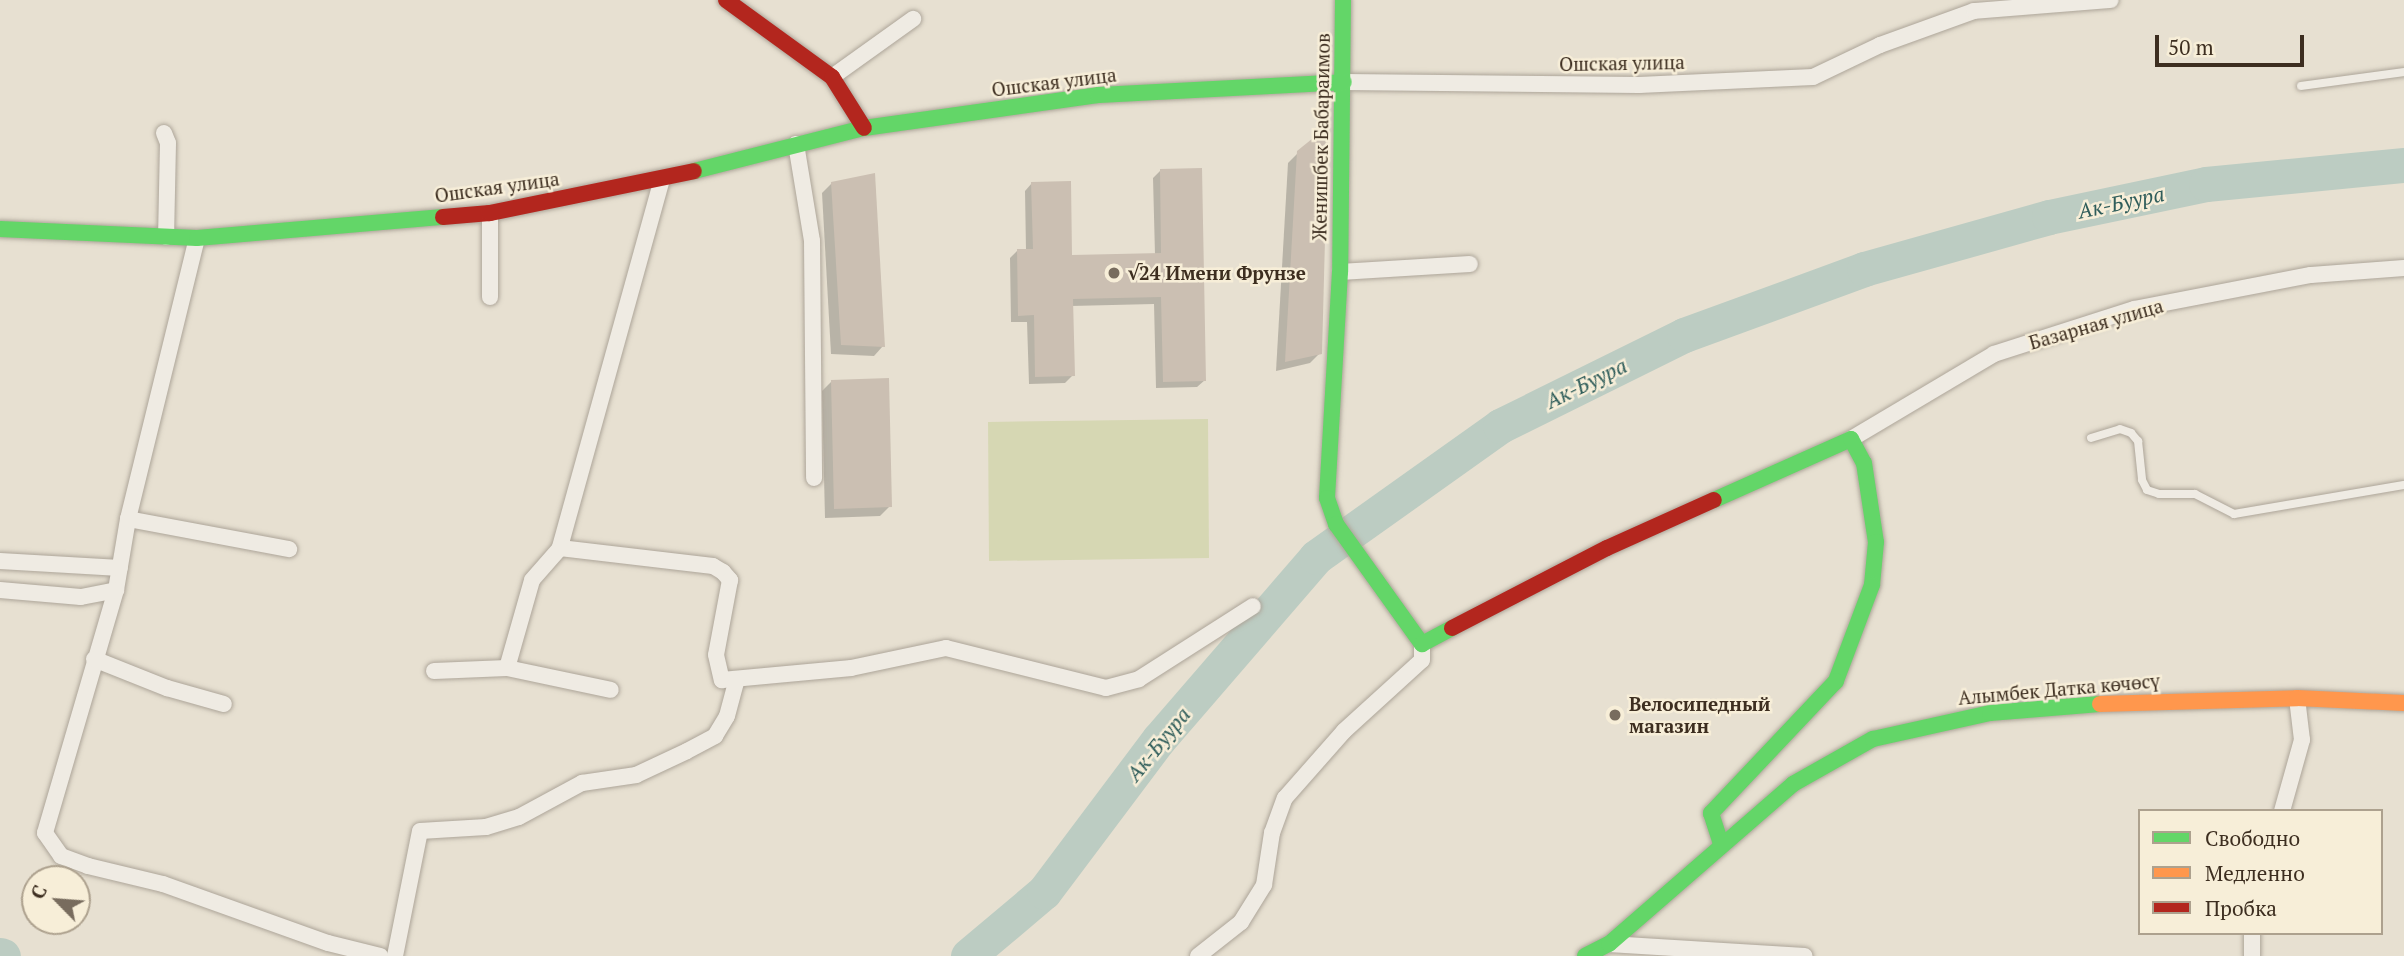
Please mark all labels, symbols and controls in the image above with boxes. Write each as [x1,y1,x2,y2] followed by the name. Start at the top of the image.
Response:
[2159,21,2308,65] scale bar
[1308,33,1334,241] street label: Женишбек Бабараимов
[2168,33,2214,61] text: 50 m
[1559,51,1685,75] street label: Ошская улица
[990,63,1118,101] street label: Ошская улица
[433,167,561,207] street label: Ошская улица
[2076,181,2166,223] water label: Ак-Буура
[1128,262,1306,284] place label: √24 Имени Фрунзе
[1106,265,1122,281] marker: √24 Имени Фрунзе
[2026,294,2166,354] street label: Базарная улица
[1541,353,1631,413] water label: Ак-Буура
[1957,669,2161,709] street label: Алымбек Датка көчөсү
[1629,693,1770,737] place label: Велосипедный магазин
[1121,702,1195,786] water label: Ак-Буура
[1607,707,1623,723] marker: Велосипедный магазин
[2138,809,2383,935] legend
[2205,824,2300,852] text: Свободно
[2205,859,2305,887] text: Медленно
[21,865,91,935] north arrow
[24,881,52,903] text: С
[2205,894,2277,922] text: Пробка

